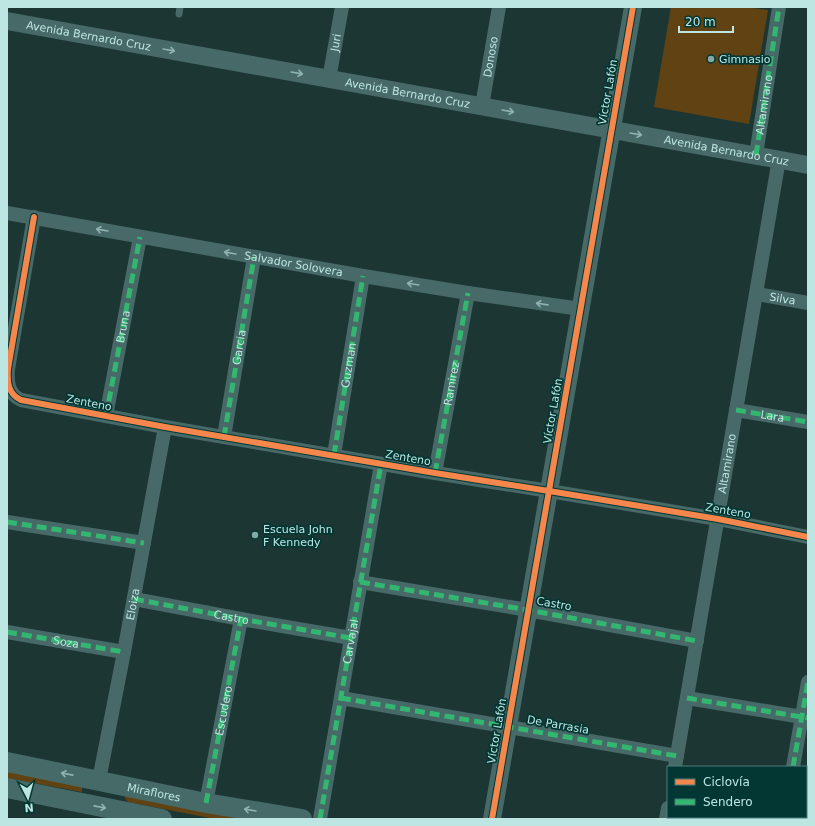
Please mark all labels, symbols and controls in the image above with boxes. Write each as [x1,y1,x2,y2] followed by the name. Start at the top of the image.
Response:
[679,8,733,34] scale bar
[685,15,716,29] text: 20 m
[25,18,152,53] street label: Avenida Bernardo Cruz
[327,33,344,53] street label: Juri
[481,35,500,78] street label: Donoso
[163,47,176,55] one-way arrow
[719,53,771,66] place label: Gimnasio
[706,54,716,64] marker: Gimnasio
[596,58,620,126] street label: Víctor Lafón
[291,69,304,77] one-way arrow
[753,73,775,135] street label: Altamirano
[344,75,471,111] street label: Avenida Bernardo Cruz
[501,107,514,115] one-way arrow
[629,130,642,138] one-way arrow
[663,133,790,168] street label: Avenida Bernardo Cruz
[96,225,109,233] one-way arrow
[224,249,237,257] one-way arrow
[243,249,344,279] street label: Salvador Solovera
[407,280,420,288] one-way arrow
[768,290,797,307] street label: Silva
[536,300,549,308] one-way arrow
[114,309,132,344] street label: Bruna
[230,329,248,366] street label: Garcia
[338,342,359,389] street label: Guzman
[441,360,462,407] street label: Ramirez
[541,377,565,445] street label: Víctor Lafón
[65,392,113,414] street label: Zenteno
[760,408,785,424] street label: Lara
[715,432,738,494] street label: Altamirano
[384,448,432,468] street label: Zenteno
[704,501,752,521] street label: Zenteno
[263,523,333,549] place label: Escuela John F Kennedy
[250,530,260,540] marker: Escuela John F Kennedy
[123,587,142,621] street label: Eloiza
[535,595,573,614] street label: Castro
[213,608,250,627] street label: Castro
[340,618,361,665] street label: Carvajal
[52,633,80,651] street label: Soza
[212,684,235,737] street label: Escudero
[485,697,509,765] street label: Víctor Lafón
[526,713,590,737] street label: De Parrasia
[667,766,807,818] legend
[61,770,74,778] one-way arrow
[703,775,750,789] text: Ciclovía
[8,778,48,818] north arrow
[126,780,182,804] street label: Miraflores
[703,795,753,809] text: Sendero
[24,801,34,814] text: N
[93,803,106,811] one-way arrow
[244,806,257,814] one-way arrow

